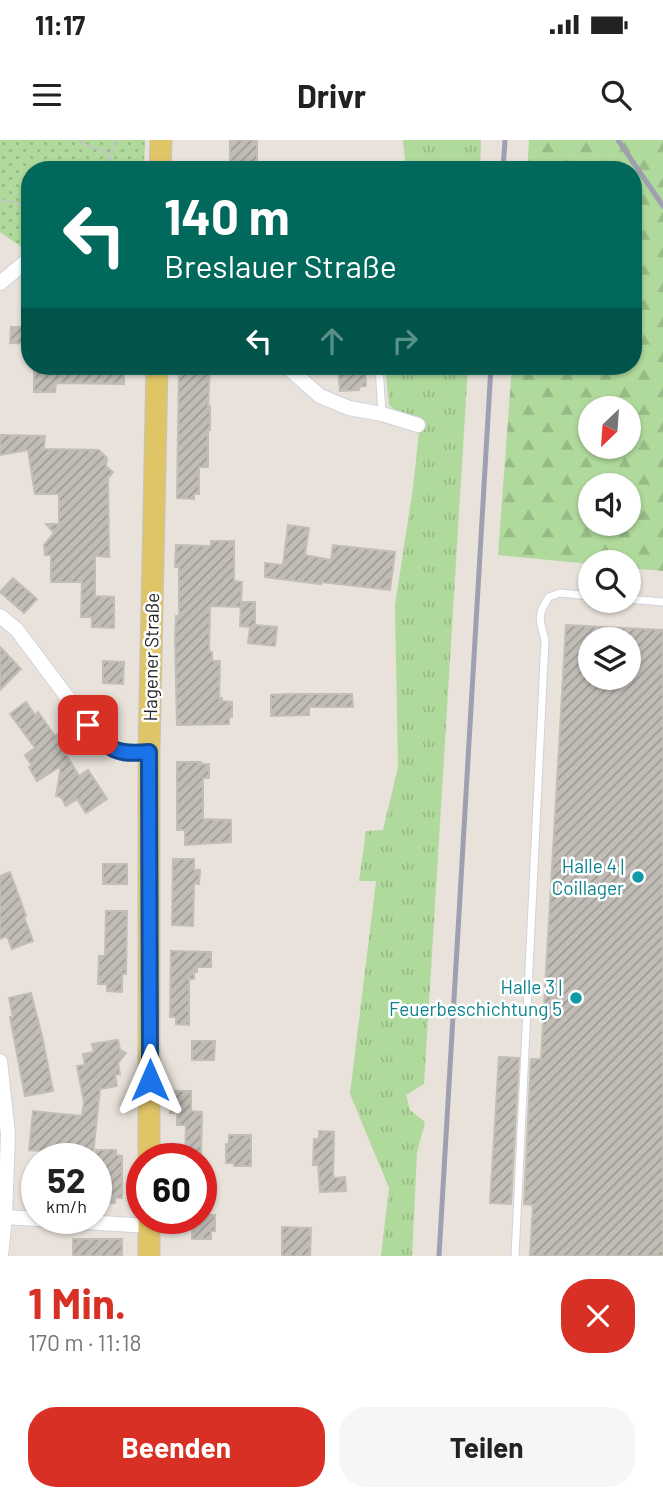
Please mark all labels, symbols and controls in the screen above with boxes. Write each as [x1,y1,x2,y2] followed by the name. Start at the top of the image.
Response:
[35,9,85,40] text: 11:17
[28,76,66,114] icon: menu
[297,76,366,114] text: Drivr
[597,76,635,114] icon: search
[164,186,290,245] text: 140 m
[49,189,140,280] icon: left
[164,246,397,284] text: Breslauer Straße
[240,322,278,360] icon: left
[313,322,351,360] icon: ahead
[386,322,424,360] icon: right
[578,396,640,458] north arrow
[578,396,641,690] map controls
[578,473,641,536] button: sound
[578,550,641,613] button: search
[138,592,163,722] street label: Hagener Straße
[578,627,641,690] button: layers
[58,695,118,755] pin
[69,706,107,744] icon: arrive
[552,854,624,899] place label: Halle 4 | Coillager
[630,869,646,885] marker: Halle 4 | Coillager
[389,975,562,1020] place label: Halle 3 | Feuerbeschichtung 5
[568,990,584,1006] marker: Halle 3 | Feuerbeschichtung 5
[113,1043,187,1117] position arrow
[126,1143,217,1234] speed limit sign: 60
[47,1158,86,1200] text: 52
[46,1195,87,1217] text: km/h
[28,1277,126,1327] text: 1 Min.
[561,1279,635,1353] button: close
[28,1328,142,1356] text: 170 m · 11:18
[28,1407,325,1487] button: Beenden
[339,1407,635,1487] button: Teilen

